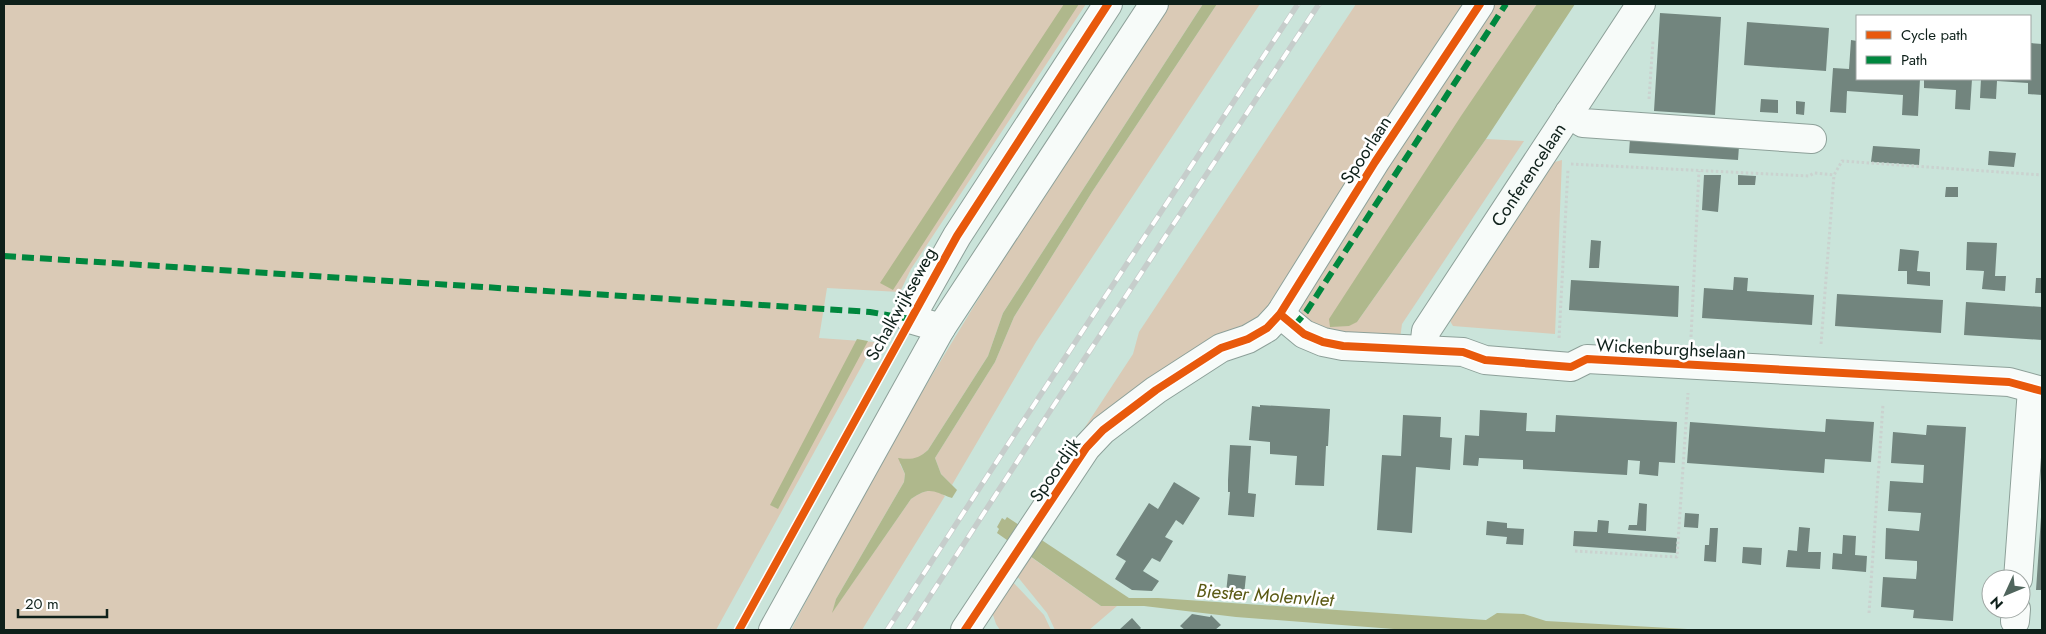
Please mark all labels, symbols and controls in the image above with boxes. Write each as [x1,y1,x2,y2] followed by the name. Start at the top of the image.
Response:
[1856,15,2031,80] legend
[1901,24,1968,46] text: Cycle path
[1901,49,1927,71] text: Path
[1334,111,1398,189] street label: Spoorlaan
[1485,118,1572,232] street label: Conferencelaan
[859,243,943,365] street label: Schalkwijkseweg
[1595,332,1747,366] street label: Wickenburghselaan
[1023,432,1087,507] street label: Spoordijk
[1981,569,2031,619] north arrow
[1196,577,1336,613] water label: Biester Molenvliet
[18,586,106,618] scale bar
[1986,592,2008,614] text: N
[25,593,59,615] text: 20 m

